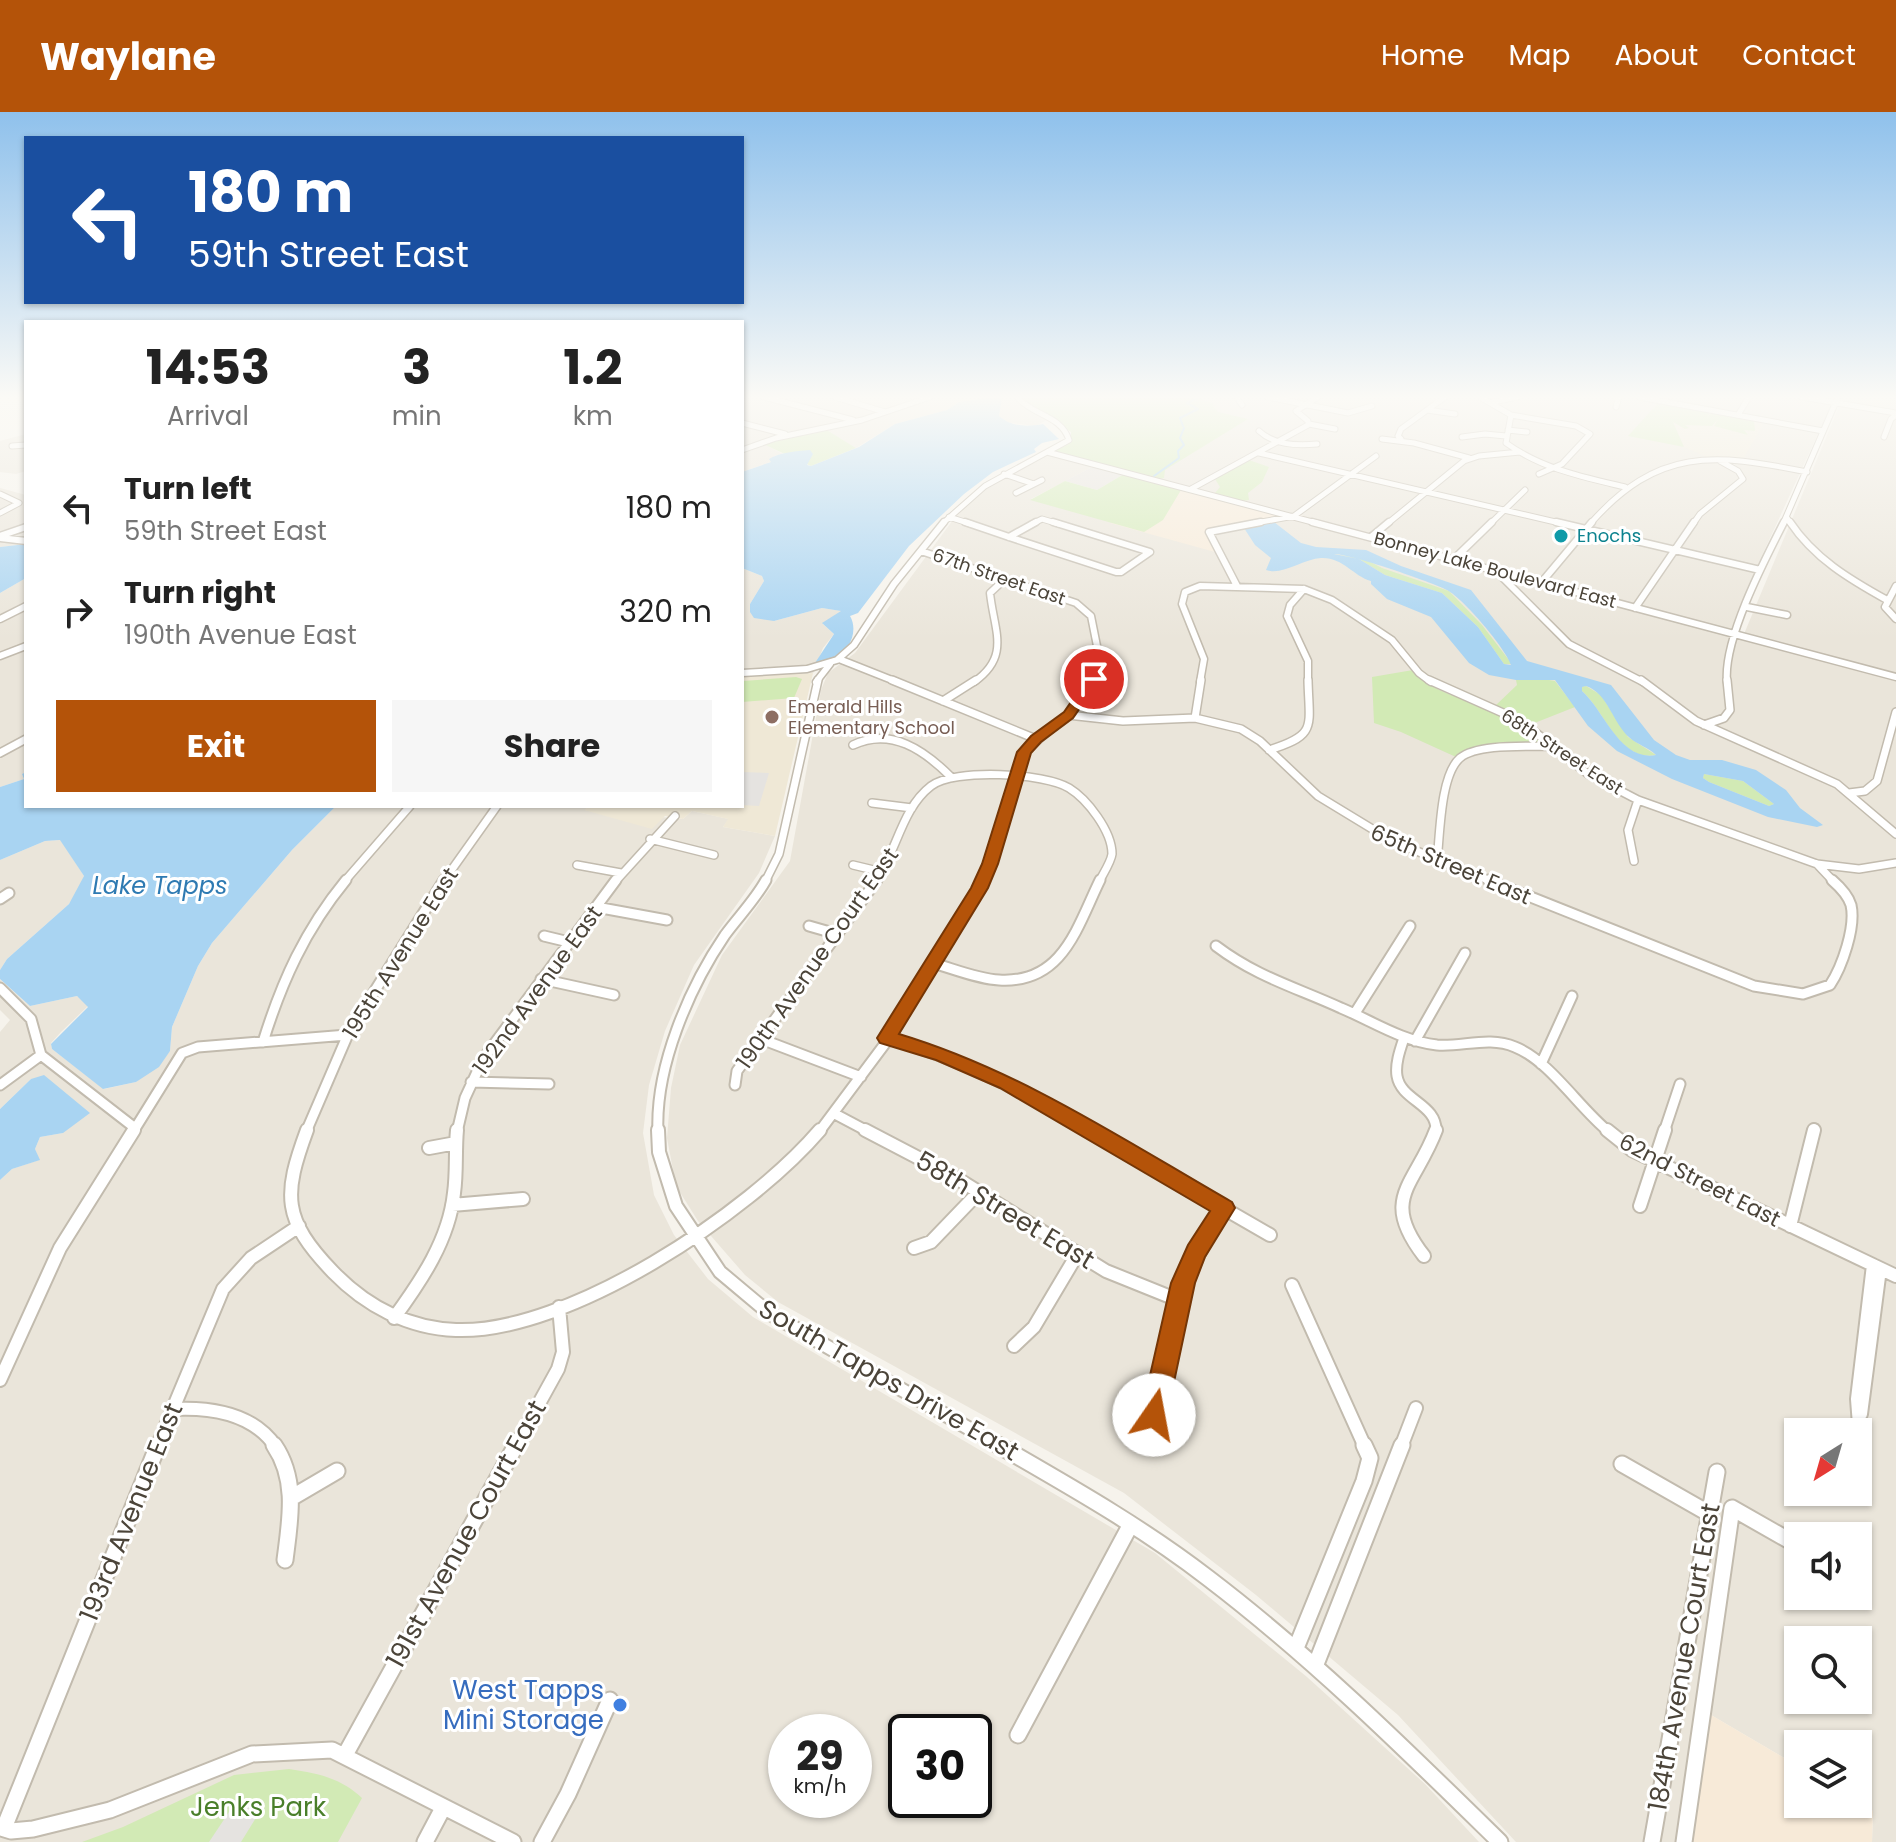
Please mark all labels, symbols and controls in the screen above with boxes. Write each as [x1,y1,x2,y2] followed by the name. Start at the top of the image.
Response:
[40,30,216,83] text: Waylane
[1381,36,1464,75] text: Home
[1508,36,1570,75] text: Map
[1614,36,1698,75] text: About
[1742,36,1856,75] text: Contact
[188,153,353,232] text: 180 m
[56,168,160,272] icon: left
[188,229,469,280] text: 59th Street East
[146,334,270,401] text: 14:53
[402,334,431,401] text: 3
[563,334,622,401] text: 1.2
[167,398,249,434] text: Arrival
[392,398,442,434] text: min
[573,398,613,434] text: km
[124,467,252,510] text: Turn left
[56,486,100,530] icon: left
[626,486,712,529] text: 180 m
[124,513,327,549] text: 59th Street East
[1577,523,1641,548] place label: Enochs
[1371,525,1619,614] street label: Bonney Lake Boulevard East
[1552,527,1570,545] marker: Enochs
[929,542,1069,611] street label: 67th Street East
[124,571,276,614] text: Turn right
[56,590,100,634] icon: right
[619,590,712,633] text: 320 m
[124,617,357,653] text: 190th Avenue East
[1060,645,1128,713] pin
[1072,657,1116,701] icon: arrive
[788,694,955,740] place label: Emerald Hills Elementary School
[56,700,376,792] button: Exit
[392,700,712,792] button: Share
[1497,703,1628,800] street label: 68th Street East
[763,708,781,726] marker: Emerald Hills Elementary School
[1366,817,1536,912] street label: 65th Street East
[729,841,906,1075] street label: 190th Avenue Court East
[335,862,466,1045] street label: 195th Avenue East
[92,869,228,902] water label: Lake Tapps
[465,899,609,1081] street label: 192nd Avenue East
[1614,1126,1786,1235] street label: 62nd Street East
[909,1142,1101,1278] street label: 58th Street East
[752,1291,1026,1469] street label: South Tapps Drive East
[1112,1373,1196,1457] position arrow
[377,1394,555,1674] street label: 191st Avenue Court East
[71,1397,191,1627] street label: 193rd Avenue East
[1784,1418,1872,1506] north arrow
[1784,1418,1872,1818] map controls
[1639,1500,1729,1814] street label: 184th Avenue Court East
[1784,1522,1872,1610] button: sound
[1784,1626,1872,1714] button: search
[443,1672,604,1738] place label: West Tapps Mini Storage
[611,1696,629,1714] marker: West Tapps Mini Storage
[888,1714,992,1818] speed limit sign: 30
[796,1728,844,1784] text: 29
[1784,1730,1872,1818] button: layers
[793,1772,847,1800] text: km/h
[190,1789,327,1825] park label: Jenks Park

